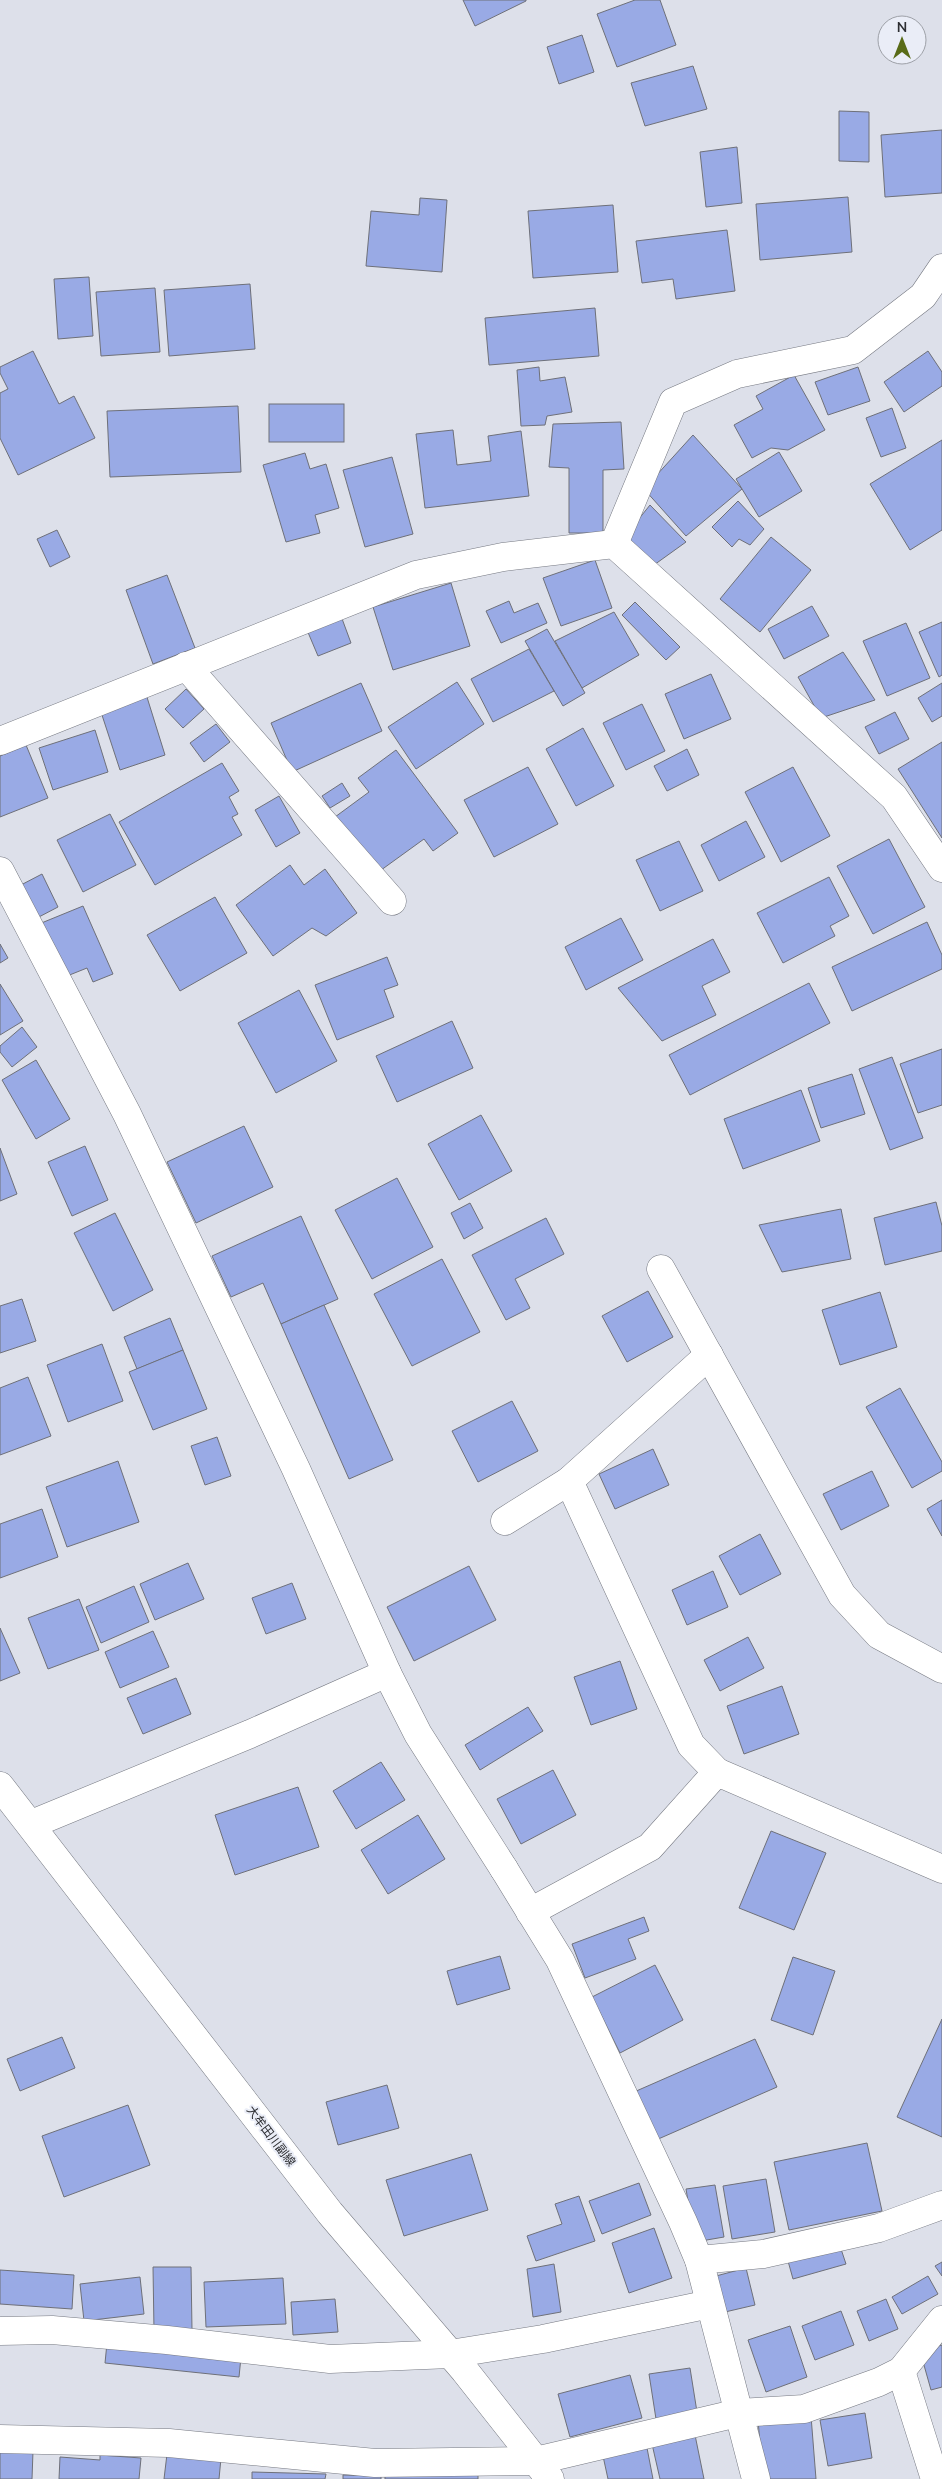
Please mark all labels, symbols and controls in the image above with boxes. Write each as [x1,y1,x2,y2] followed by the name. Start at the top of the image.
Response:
[877,15,927,65] north arrow
[897,18,907,37] text: N
[243,2102,299,2170] street label: 大牟田川副線

